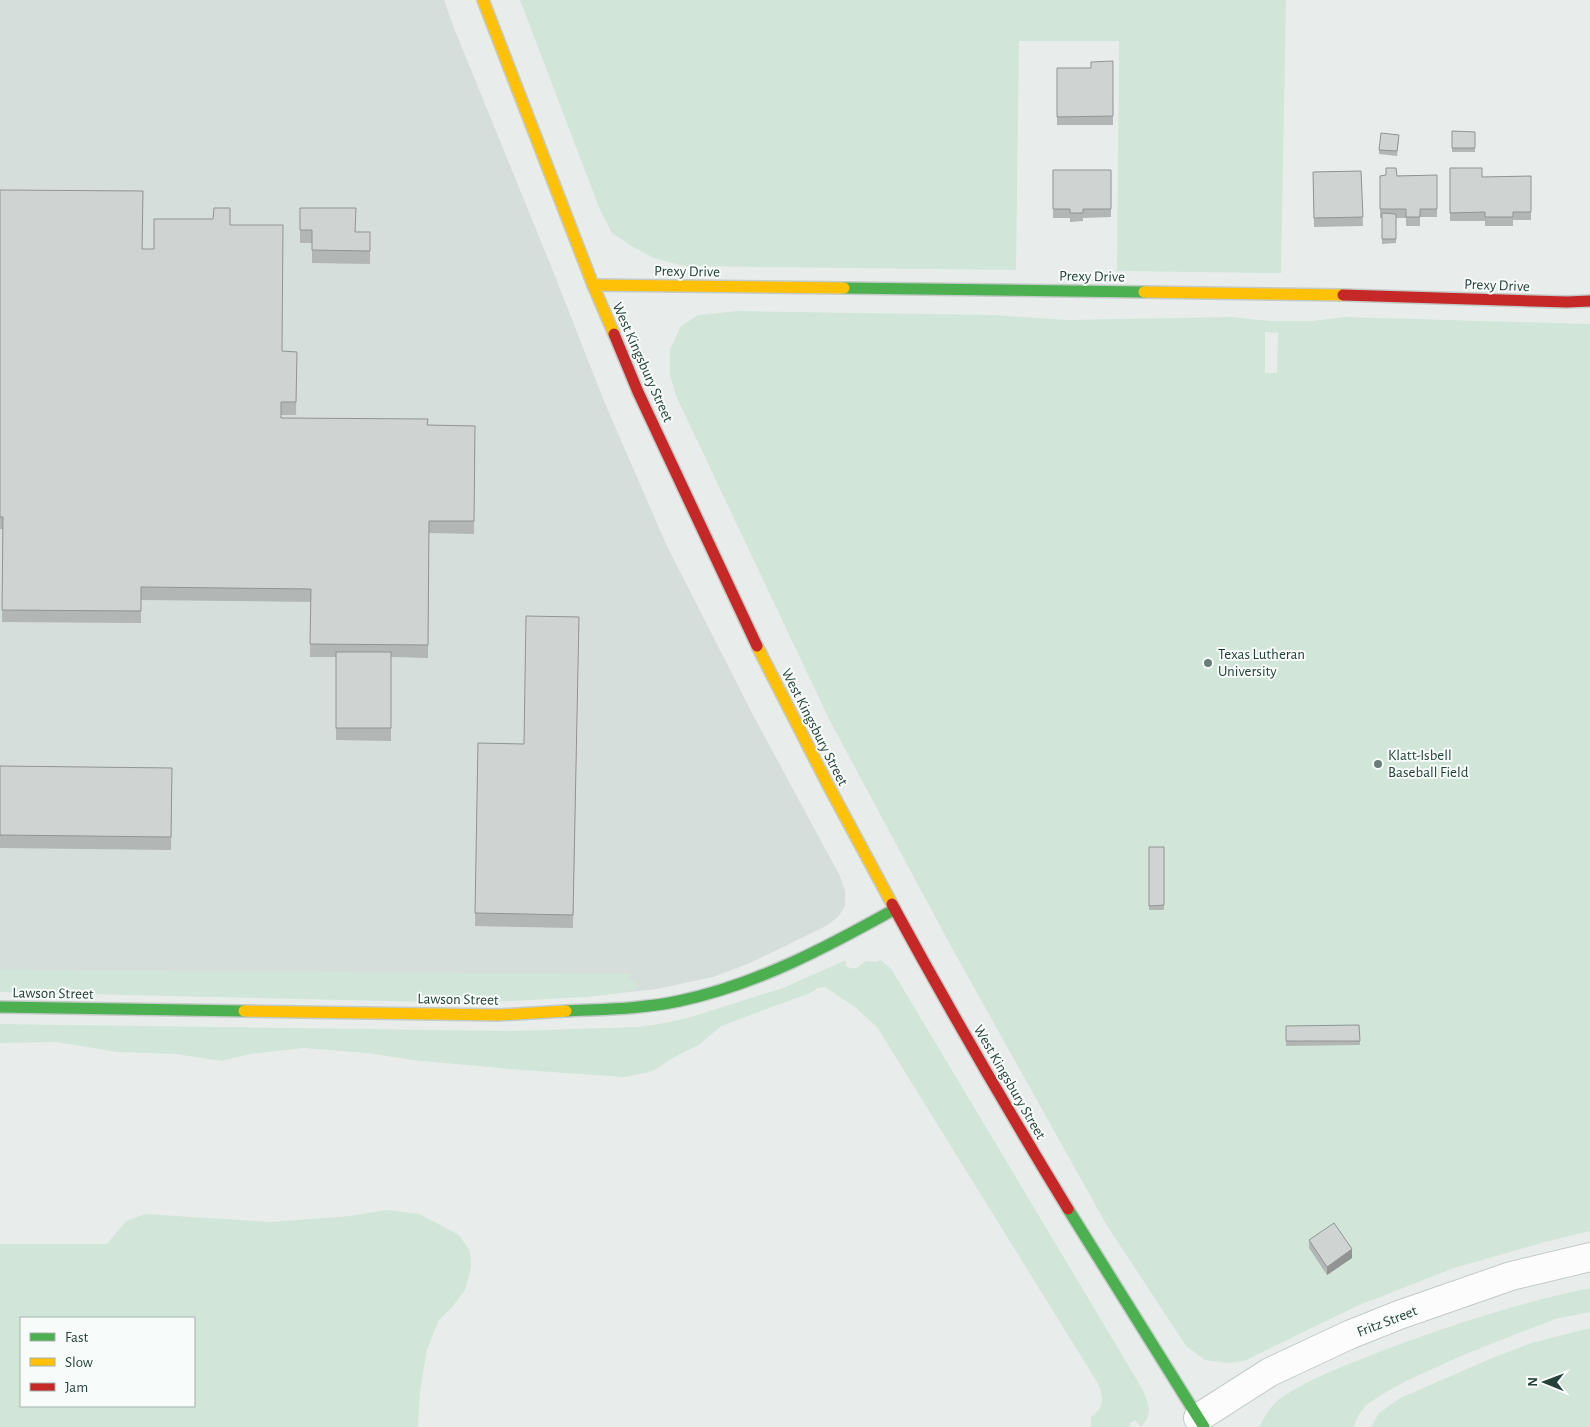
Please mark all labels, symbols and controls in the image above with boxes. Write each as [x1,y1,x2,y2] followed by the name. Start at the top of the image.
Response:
[654,263,720,280] street label: Prexy Drive
[1059,268,1125,285] street label: Prexy Drive
[1464,277,1530,294] street label: Prexy Drive
[609,300,676,425] street label: West Kingsbury Street
[1218,647,1305,679] place label: Texas Lutheran University
[1202,657,1214,669] marker: Texas Lutheran University
[779,666,851,788] street label: West Kingsbury Street
[1388,748,1469,780] place label: Klatt-Isbell Baseball Field
[1372,758,1384,770] marker: Klatt-Isbell Baseball Field
[12,985,94,1002] street label: Lawson Street
[417,991,499,1008] street label: Lawson Street
[971,1022,1048,1142] street label: West Kingsbury Street
[1355,1303,1420,1340] street label: Fritz Street
[20,1317,195,1407] legend
[65,1330,89,1345] text: Fast
[65,1355,93,1370] text: Slow
[1520,1357,1570,1407] north arrow
[1526,1377,1540,1387] text: N
[65,1380,88,1395] text: Jam

